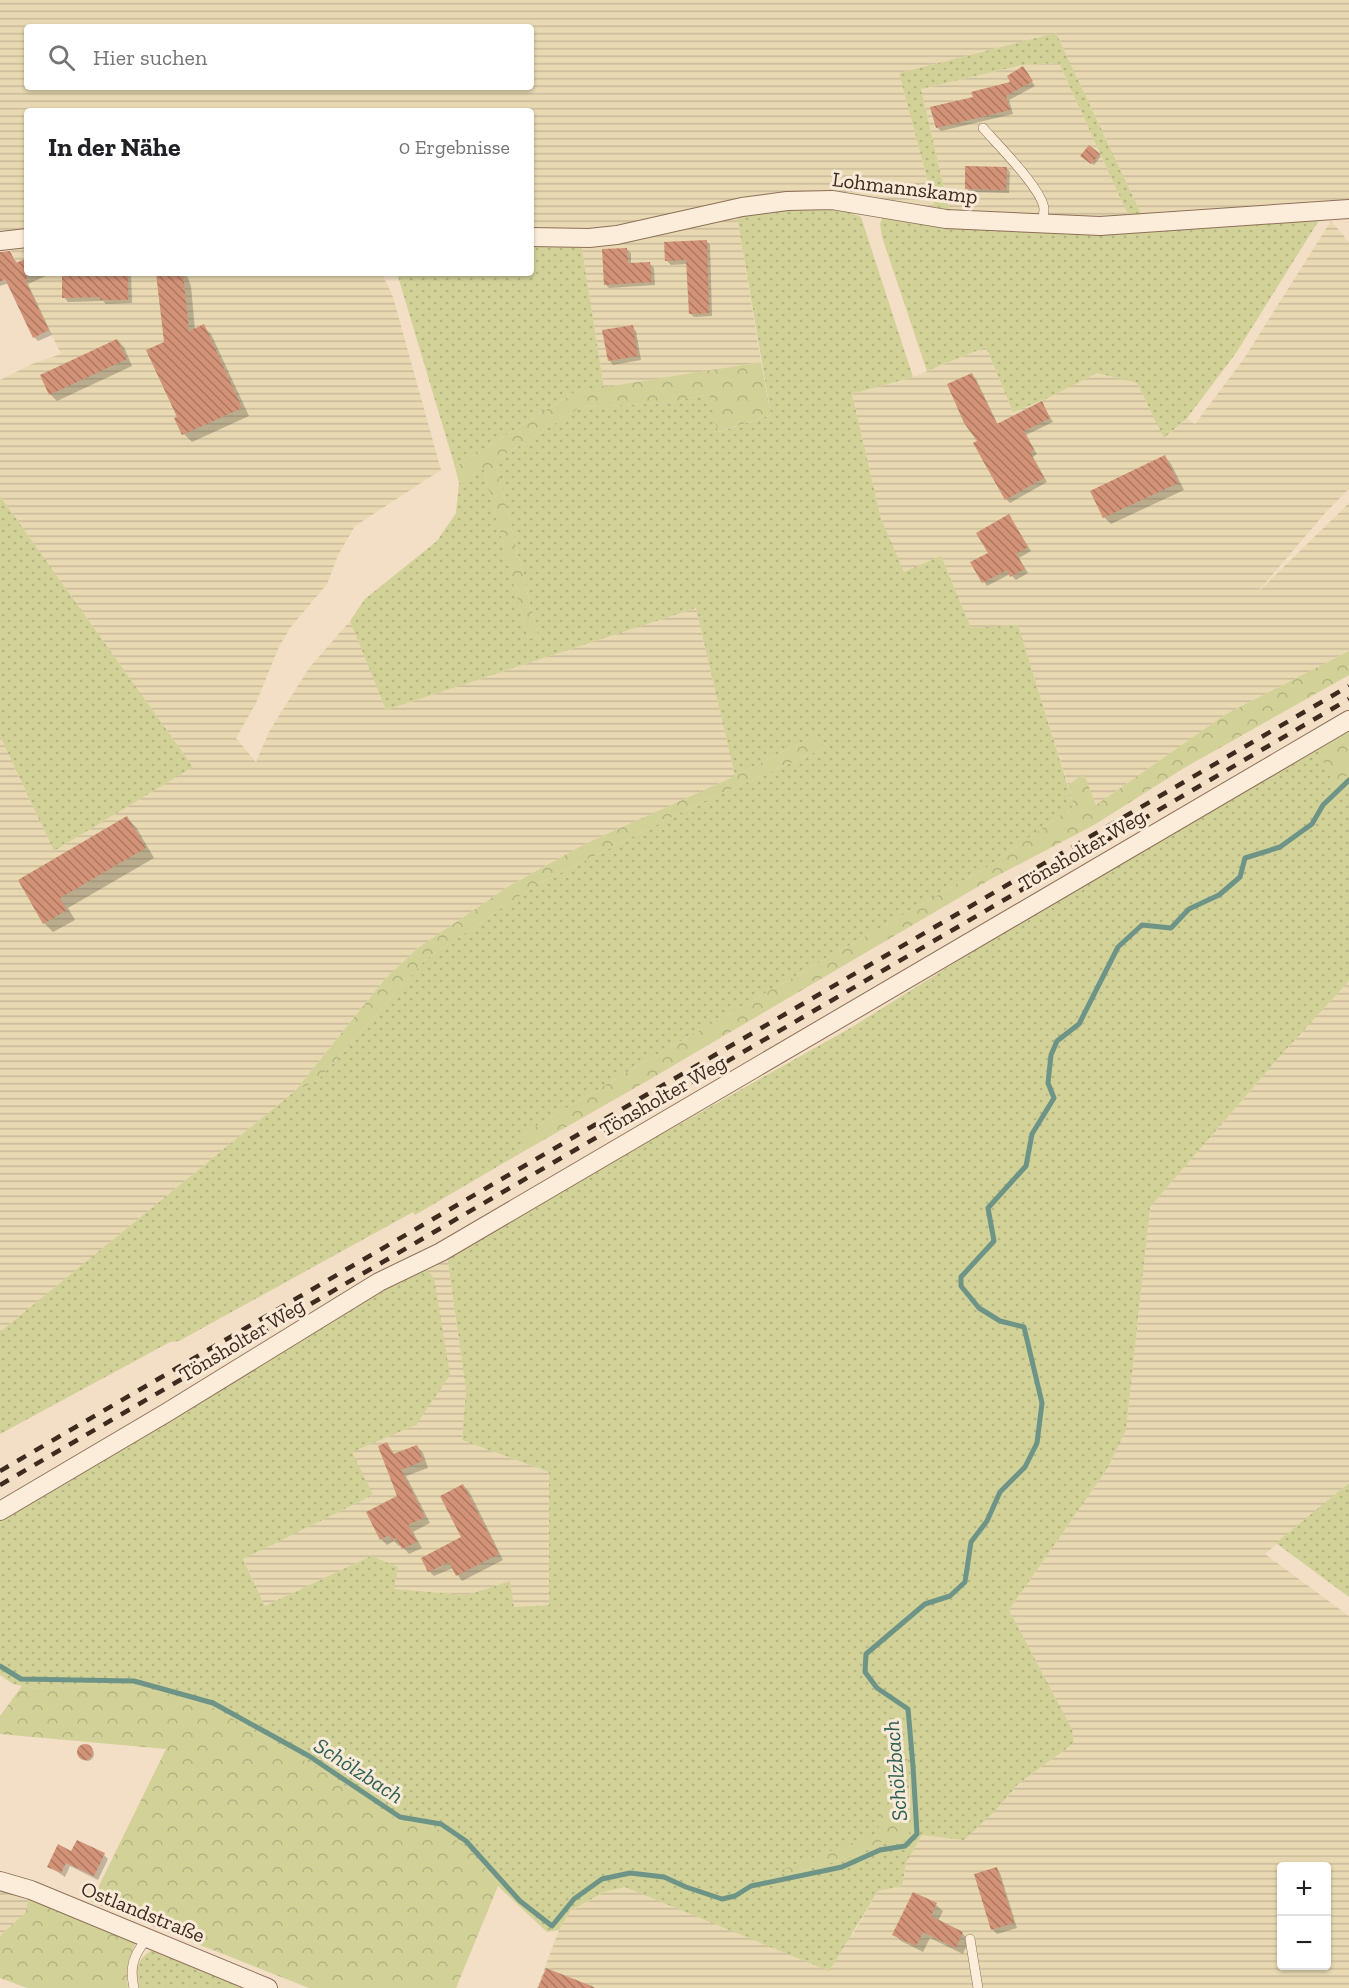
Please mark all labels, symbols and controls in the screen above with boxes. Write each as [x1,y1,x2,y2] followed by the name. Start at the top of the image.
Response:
[24,24,534,90] search box
[45,41,78,74] icon: search
[93,44,207,71] text: Hier suchen
[48,131,180,163] text: In der Nähe
[399,135,510,159] text: 0 Ergebnisse
[831,166,979,209] street label: Lohmannskamp
[1014,803,1150,896] street label: Tönsholter Weg
[595,1049,731,1142] street label: Tönsholter Weg
[174,1292,309,1387] street label: Tönsholter Weg
[878,1719,913,1822] water label: Schölzbach
[309,1732,408,1809] water label: Schölzbach
[1277,1862,1331,1970] map controls
[1277,1862,1331,1916] button: +
[78,1875,209,1948] street label: Ostlandstraße
[1277,1916,1331,1970] button: −

